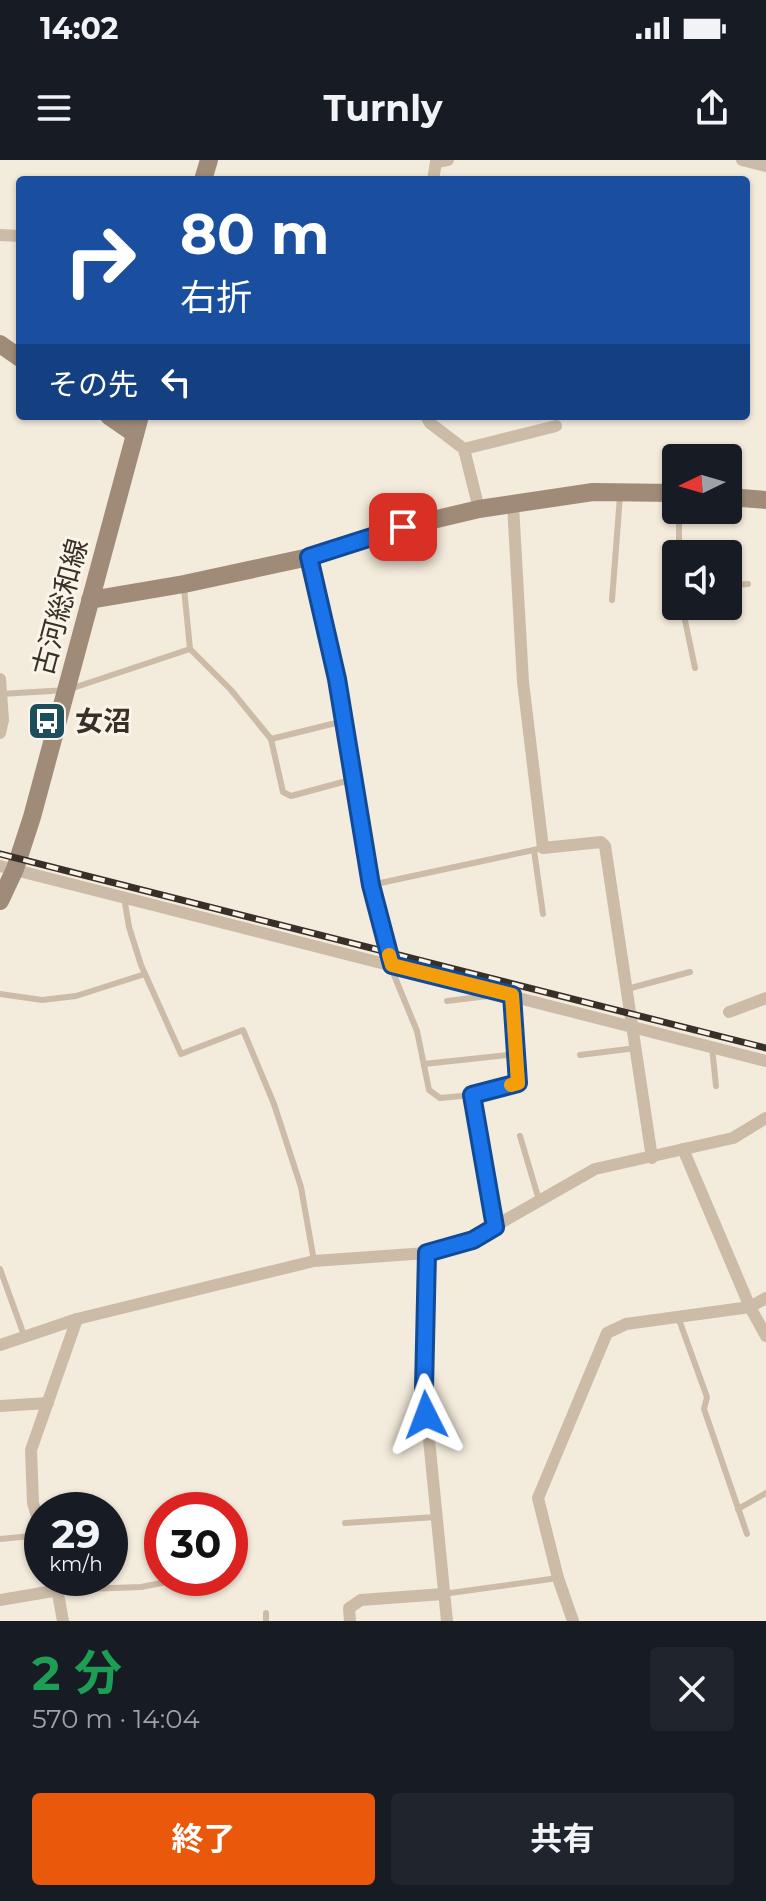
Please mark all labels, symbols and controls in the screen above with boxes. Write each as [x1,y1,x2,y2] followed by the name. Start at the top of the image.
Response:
[40,10,119,47] text: 14:02
[32,86,76,130] icon: menu
[323,86,443,130] text: Turnly
[690,86,734,130] icon: share
[180,200,330,268] text: 80 m
[48,208,152,312] icon: right
[180,275,252,319] text: 右折
[154,360,198,404] icon: left
[48,366,138,403] text: その先
[662,444,742,524] north arrow
[662,444,742,620] map controls
[369,493,437,561] pin
[381,505,425,549] icon: arrive
[25,535,95,679] street label: 古河総和線
[662,540,742,620] button: sound
[26,700,68,742] bus stop icon: 女沼
[75,704,131,738] place label: 女沼
[384,1373,468,1457] position arrow
[144,1492,248,1596] speed limit sign: 30
[51,1509,101,1558] text: 29
[49,1552,103,1576] text: km/h
[32,1644,122,1702] text: 2 分
[650,1647,734,1731] button: close
[32,1703,200,1735] text: 570 m · 14:04
[32,1793,375,1885] button: 終了
[391,1793,734,1885] button: 共有

